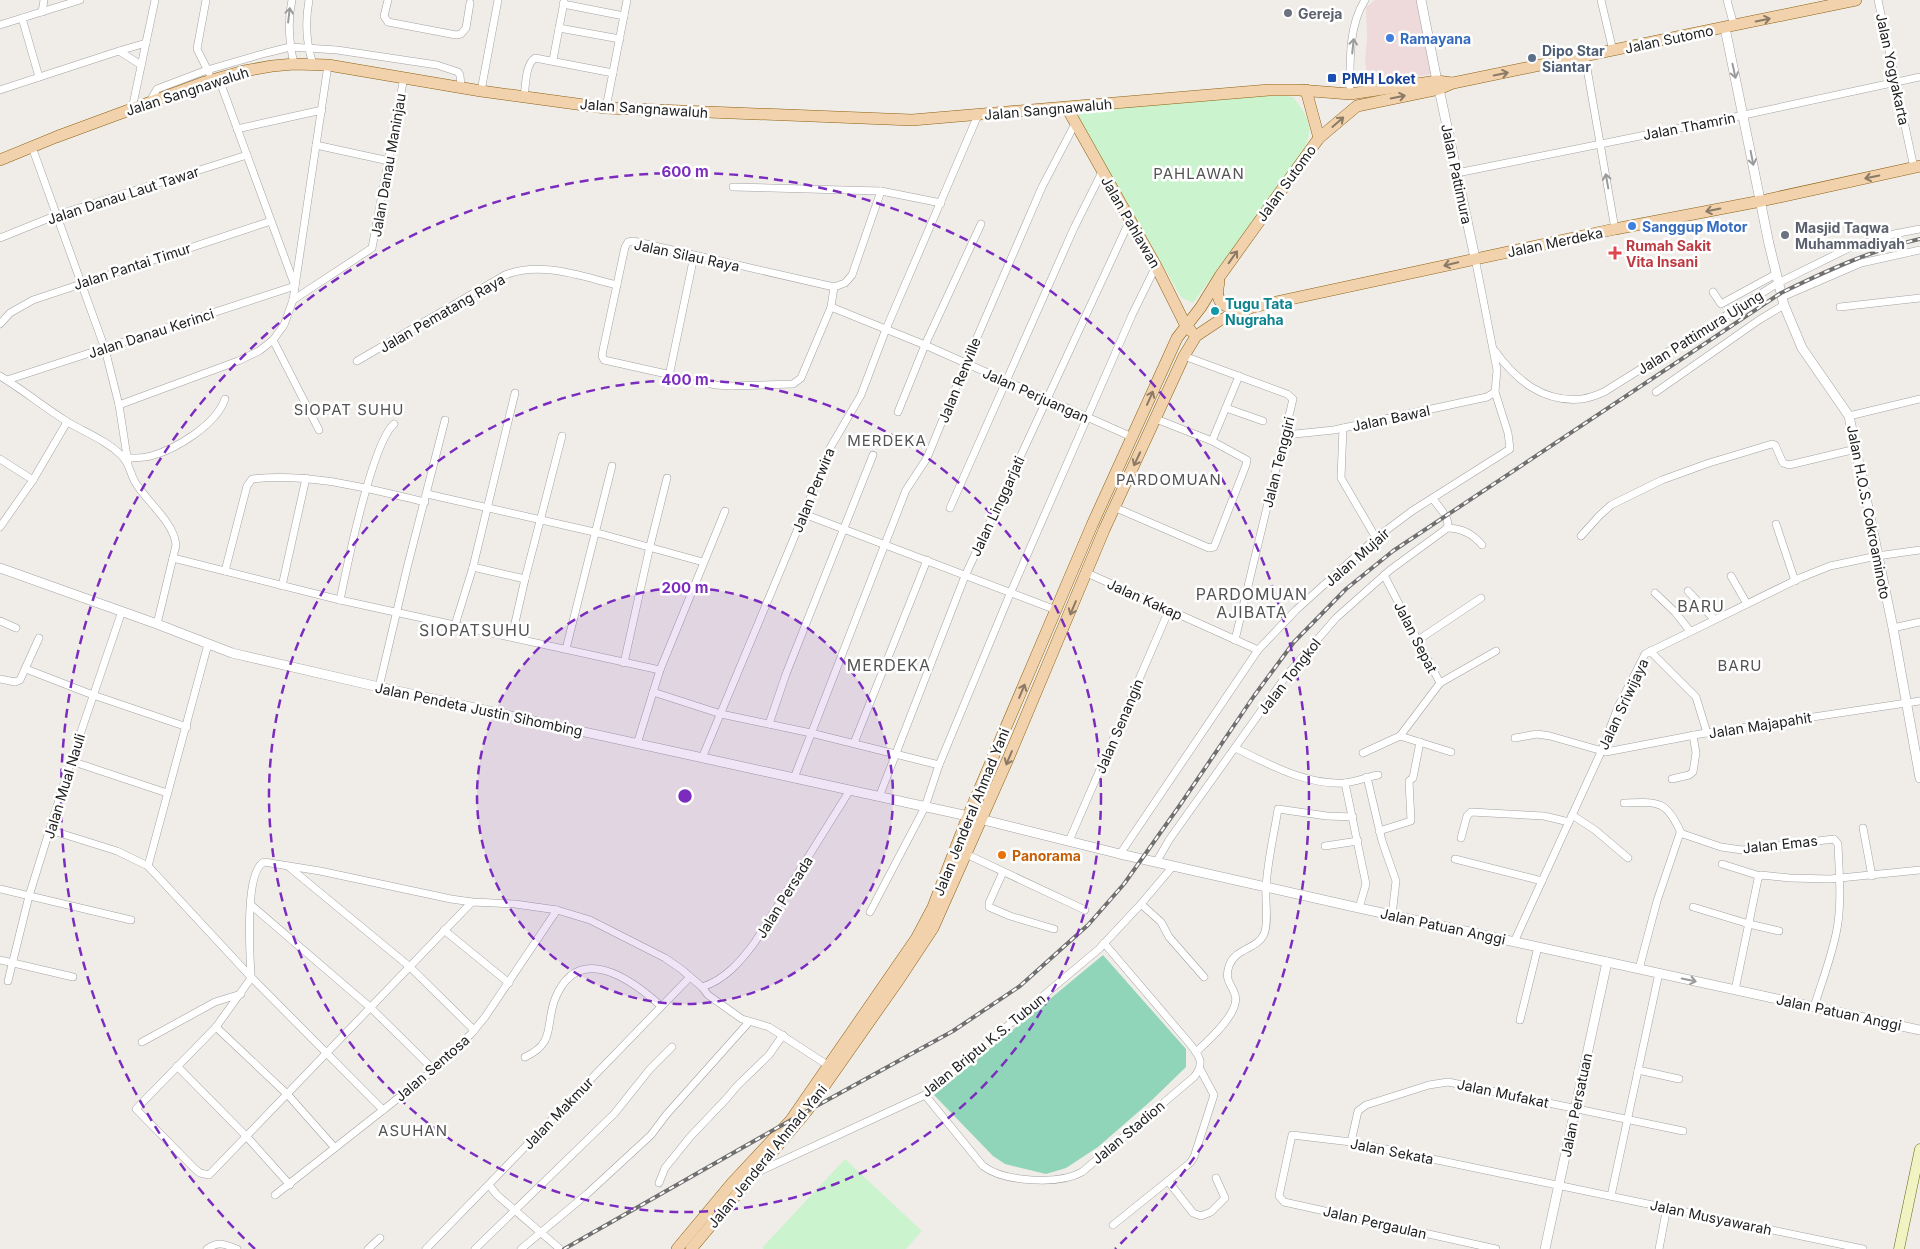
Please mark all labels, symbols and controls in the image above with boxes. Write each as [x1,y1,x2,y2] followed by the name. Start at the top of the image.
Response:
[1298,5,1342,22] place label: Gereja
[284,7,294,23] one-way arrow
[1282,7,1294,19] marker: Gereja
[1873,12,1913,126] street label: Jalan Yogyakarta
[1755,14,1771,24] one-way arrow
[1623,21,1715,57] street label: Jalan Sutomo
[1400,30,1471,47] place label: Ramayana
[1384,32,1396,44] marker: Ramayana
[1348,38,1358,54] one-way arrow
[1542,42,1605,75] place label: Dipo Star Siantar
[1526,52,1538,64] marker: Dipo Star Siantar
[123,63,251,119] street label: Jalan Sangnawaluh
[1730,63,1739,79] one-way arrow
[1493,69,1509,78] one-way arrow
[1342,70,1416,87] place label: PMH Loket
[1326,72,1338,84] marker: PMH Loket
[367,92,409,238] street label: Jalan Danau Maninjau
[1389,92,1405,102] one-way arrow
[579,95,709,121] street label: Jalan Sangnawaluh
[983,95,1113,123] street label: Jalan Sangnawaluh
[1641,109,1737,143] street label: Jalan Thamrin
[1331,117,1344,128] one-way arrow
[1438,122,1476,226] street label: Jalan Pattimura
[1253,142,1319,224] street label: Jalan Sutomo
[1748,149,1757,165] one-way arrow
[45,162,201,228] street label: Jalan Danau Laut Tawar
[661,162,709,181] text: 600 m
[1153,164,1245,183] district label: PAHLAWAN
[1865,172,1881,182] one-way arrow
[1098,173,1164,271] street label: Jalan Pahlawan
[1601,173,1611,189] one-way arrow
[1706,205,1722,215] one-way arrow
[1642,218,1748,235] place label: Sanggup Motor
[1795,219,1905,252] place label: Masjid Taqwa Muhammadiyah
[1626,220,1638,232] marker: Sanggup Motor
[1506,224,1604,260] street label: Jalan Merdeka
[1779,229,1791,241] marker: Masjid Taqwa Muhammadiyah
[633,236,741,274] street label: Jalan Silau Raya
[1626,237,1711,270] place label: Rumah Sakit Vita Insani
[71,239,193,293] street label: Jalan Pantai Timur
[1608,246,1622,260] marker: Rumah Sakit Vita Insani
[1228,250,1238,264] one-way arrow
[1444,259,1460,269] one-way arrow
[376,270,508,356] street label: Jalan Pematang Raya
[1634,286,1766,378] street label: Jalan Pattimura Ujung
[1225,295,1293,328] place label: Tugu Tata Nugraha
[86,305,216,361] street label: Jalan Danau Kerinci
[1209,305,1221,317] marker: Tugu Tata Nugraha
[934,335,984,425] street label: Jalan Renville
[980,364,1092,426] street label: Jalan Perjuangan
[661,370,709,389] text: 400 m
[1145,391,1155,406] one-way arrow
[294,400,404,419] district label: SIOPAT SUHU
[1351,401,1431,435] street label: Jalan Bawal
[1258,415,1298,509] street label: Jalan Tenggiri
[1844,423,1894,601] street label: Jalan H.O.S. Cokroaminoto
[847,431,927,450] district label: MERDEKA
[788,445,838,535] street label: Jalan Perwira
[1132,451,1141,466] one-way arrow
[966,453,1028,559] street label: Jalan Linggarjati
[1116,470,1222,489] district label: PARDOMUAN
[1321,524,1393,590] street label: Jalan Mujair
[1105,575,1185,623] street label: Jalan Kakap
[662,578,708,597] text: 200 m
[1196,584,1308,622] district label: PARDOMUAN AJIBATA
[1677,596,1725,616] district label: BARU
[1391,599,1441,676] street label: Jalan Sepat
[1067,600,1077,615] one-way arrow
[419,620,531,640] district label: SIOPATSUHU
[1254,635,1324,717] street label: Jalan Tongkol
[847,655,931,675] district label: MERDEKA
[1594,656,1652,752] street label: Jalan Sriwijaya
[1718,656,1762,675] district label: BARU
[1091,676,1147,776] street label: Jalan Senangin
[374,679,584,739] street label: Jalan Pendeta Justin Sihombing
[1017,684,1027,699] one-way arrow
[1707,708,1813,742] street label: Jalan Majapahit
[929,726,1013,898] street label: Jalan Jenderal Ahmad Yani
[40,731,88,841] street label: Jalan Mual Nauli
[1003,750,1013,765] one-way arrow
[676,787,694,805] centre of rings
[1742,832,1818,856] street label: Jalan Emas
[1012,847,1081,864] place label: Panorama
[996,849,1008,861] marker: Panorama
[752,853,816,941] street label: Jalan Persada
[1379,904,1507,948] street label: Jalan Patuan Anggi
[1680,975,1696,985] one-way arrow
[918,990,1048,1100] street label: Jalan Briptu K.S. Tubun
[1775,990,1903,1034] street label: Jalan Patuan Anggi
[391,1031,473,1105] street label: Jalan Sentosa
[1557,1051,1595,1159] street label: Jalan Persatuan
[519,1074,597,1152] street label: Jalan Makmur
[1456,1075,1551,1111] street label: Jalan Mufakat
[704,1081,830,1231] street label: Jalan Jenderal Ahmad Yani
[1088,1097,1168,1167] street label: Jalan Stadion
[378,1121,448,1140] district label: ASUHAN
[1349,1135,1435,1167] street label: Jalan Sekata
[1649,1196,1773,1238] street label: Jalan Musyawarah
[1322,1202,1428,1242] street label: Jalan Pergaulan

